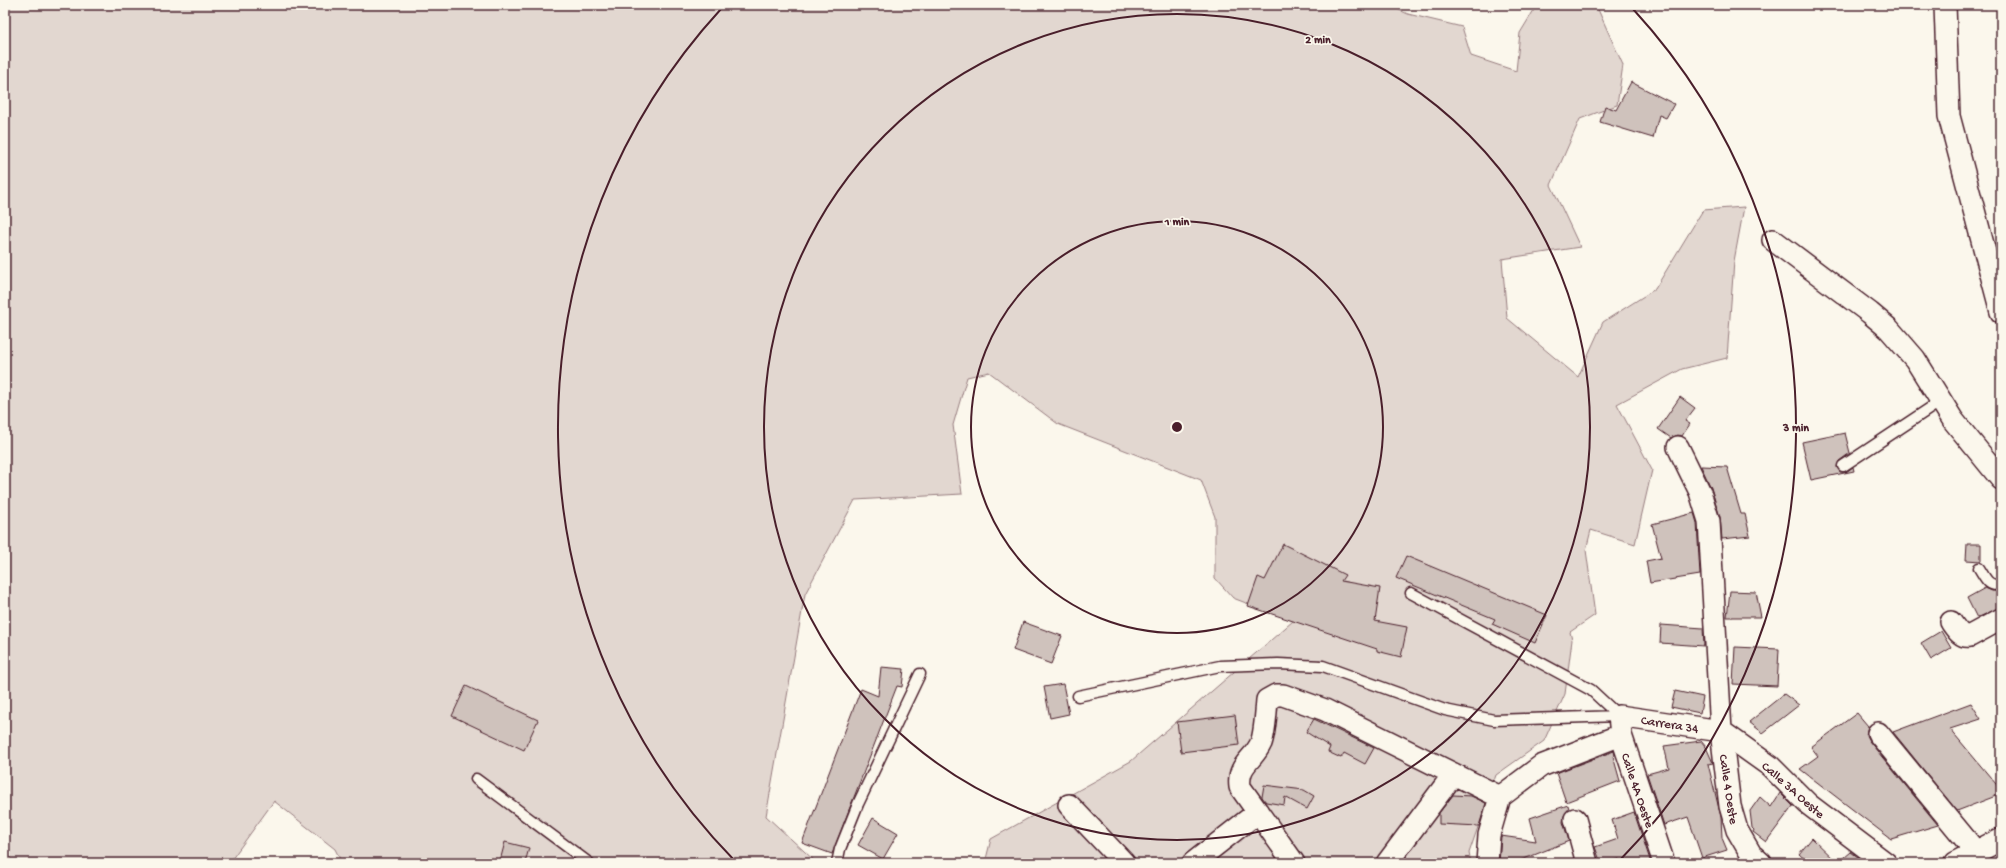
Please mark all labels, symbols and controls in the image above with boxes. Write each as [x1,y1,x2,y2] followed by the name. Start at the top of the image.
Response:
[1305,34,1331,48] text: 2 min
[1164,216,1190,230] text: 1 min
[1170,420,1184,434] centre of rings
[1782,422,1809,436] text: 3 min
[1640,714,1699,737] street label: Carrera 34
[1617,751,1657,830] street label: Calle 4A Oeste
[1715,753,1740,826] street label: Calle 4 Oeste
[1758,759,1827,823] street label: Calle 3A Oeste

